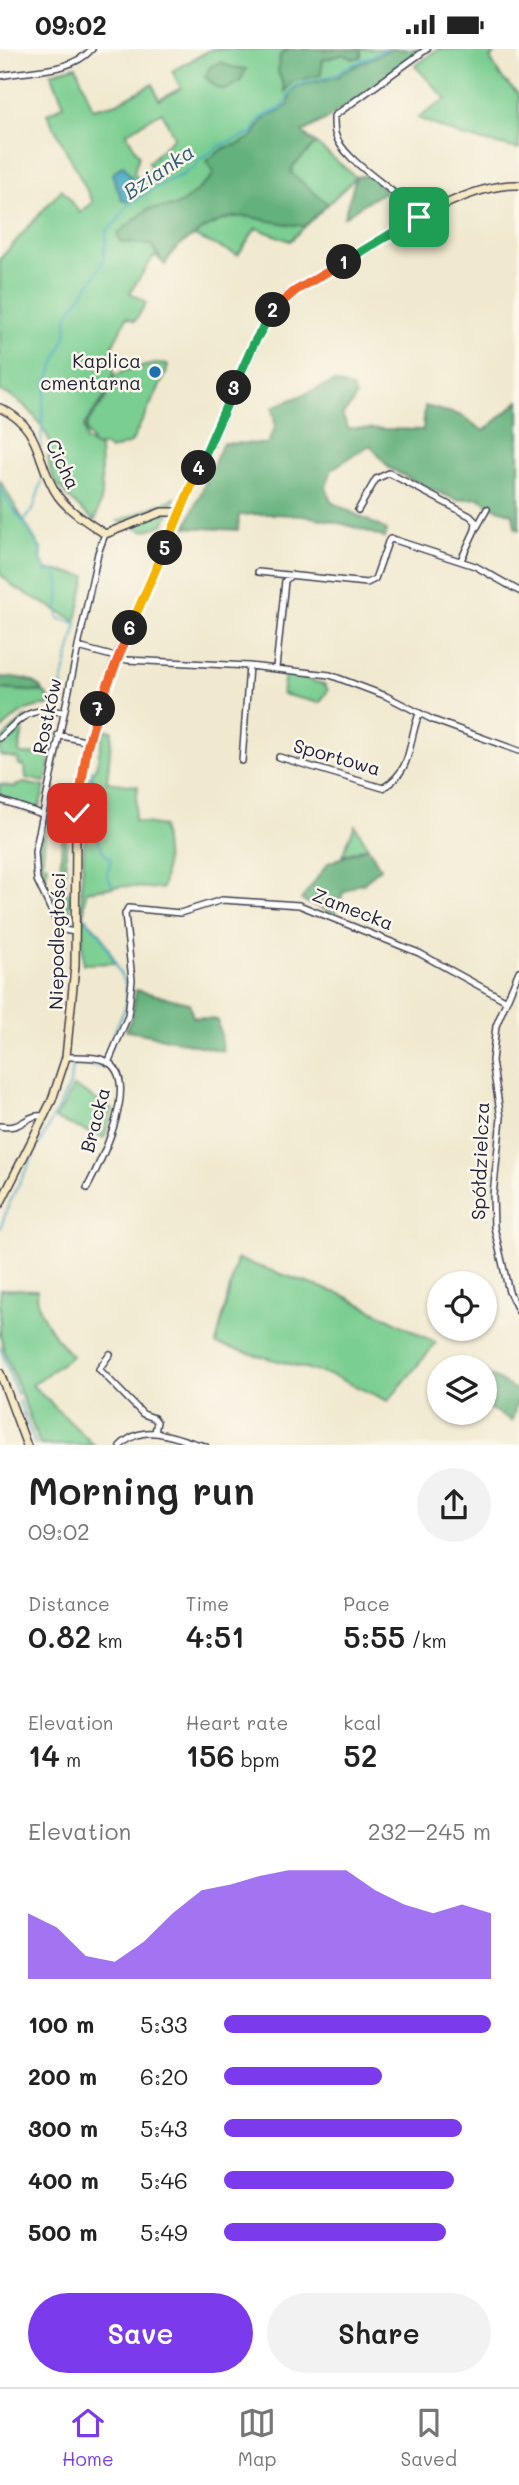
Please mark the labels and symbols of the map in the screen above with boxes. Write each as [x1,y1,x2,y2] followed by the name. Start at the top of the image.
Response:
[117,137,199,204] water label: Bzianka
[389,187,449,247] pin
[326,245,362,279] pin: 1
[256,293,290,327] pin: 2
[40,348,141,395] place label: Kaplica cmentarna
[147,364,163,380] marker: Kaplica cmentarna
[216,371,252,405] pin: 3
[41,434,86,493] street label: Cicha
[182,451,216,485] pin: 4
[148,531,182,565] pin: 5
[113,611,148,645] pin: 6
[26,676,67,756] street label: Rostków
[80,691,116,727] pin: 7
[291,732,384,781] street label: Sportowa
[47,783,107,843] pin
[43,872,70,1010] street label: Niepodległości
[309,882,397,935] street label: Zamecka
[74,1085,115,1155] street label: Bracka
[465,1102,494,1220] street label: Spółdzielcza

